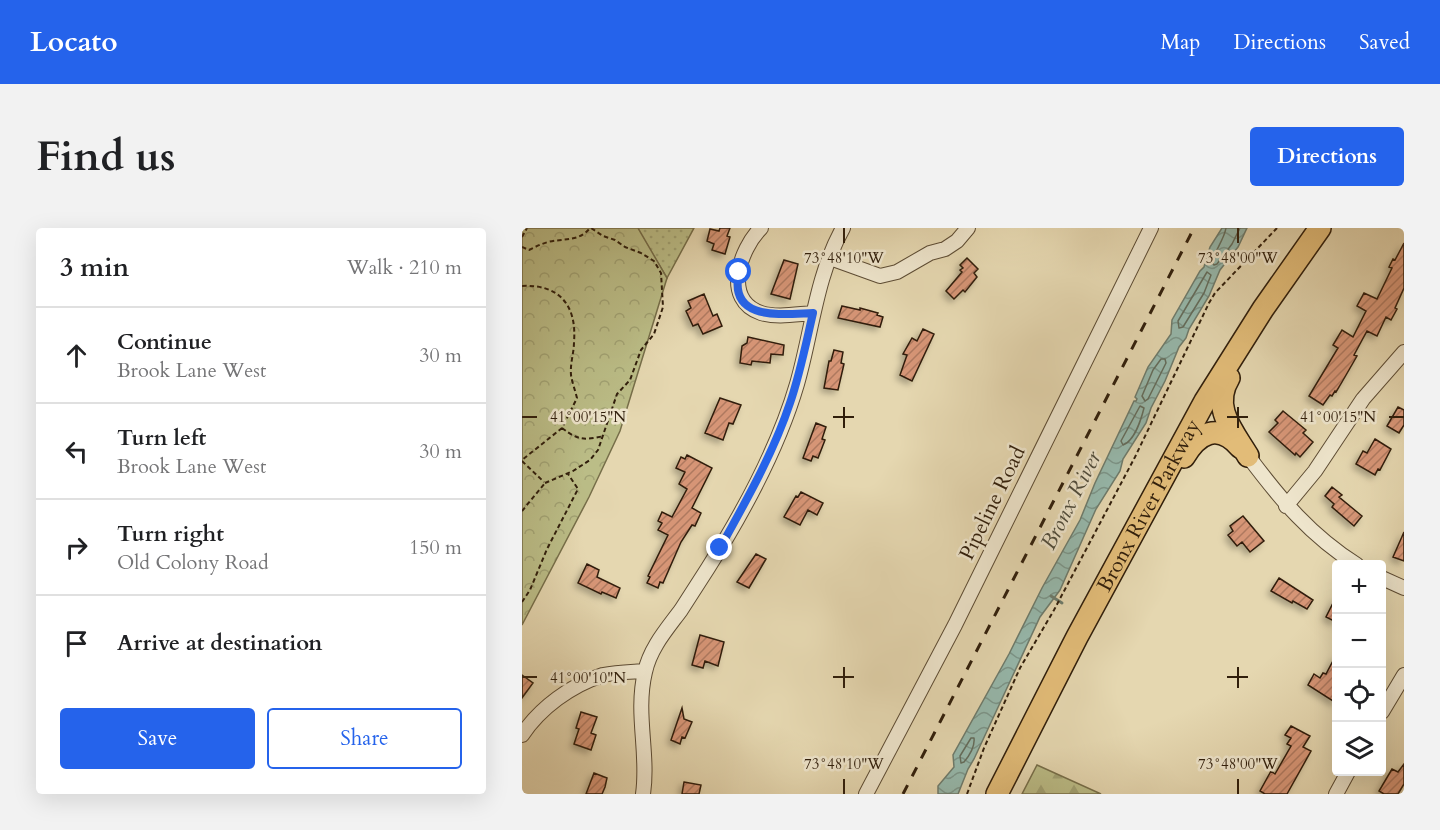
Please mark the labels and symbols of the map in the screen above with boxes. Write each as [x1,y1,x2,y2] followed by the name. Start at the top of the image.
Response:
[804,248,884,268] text: 73°48'10"W
[1198,248,1278,268] text: 73°48'00"W
[725,258,751,284] route start
[550,407,626,427] text: 41°00'15"N
[1300,407,1376,427] text: 41°00'15"N
[1090,414,1208,597] street label: Bronx River Parkway
[952,441,1033,565] street label: Pipeline Road
[1033,445,1109,555] water label: Bronx River
[706,534,732,560] route end
[550,668,626,688] text: 41°00'10"N
[804,754,884,774] text: 73°48'10"W
[1198,754,1278,774] text: 73°48'00"W

